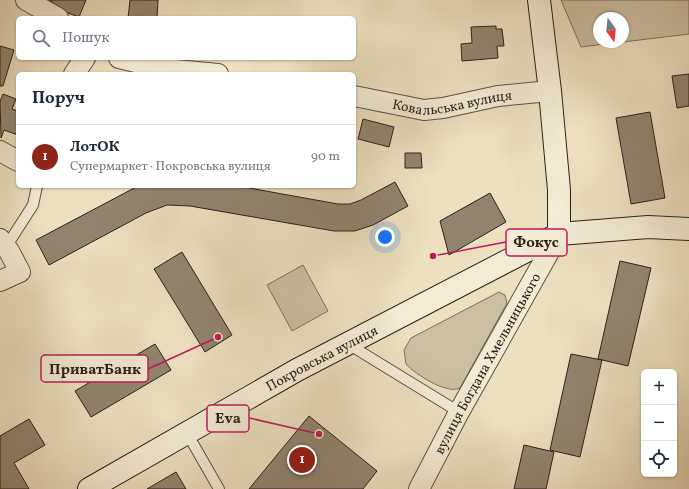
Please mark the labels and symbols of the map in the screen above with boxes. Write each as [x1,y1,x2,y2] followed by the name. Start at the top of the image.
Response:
[593,12,629,48] north arrow
[391,87,513,121] street label: Ковальська вулиця
[375,227,395,247] your location
[506,229,567,256] callout: Фокус
[513,233,559,254] text: Фокус
[431,270,546,458] street label: вулиця Богдана Хмельницького
[263,322,381,397] street label: Покровська вулиця
[41,355,148,382] callout: ПриватБанк
[49,360,141,381] text: ПриватБанк
[207,405,249,432] callout: Eva
[215,409,241,430] text: Eva
[289,445,315,475] pin: 1

